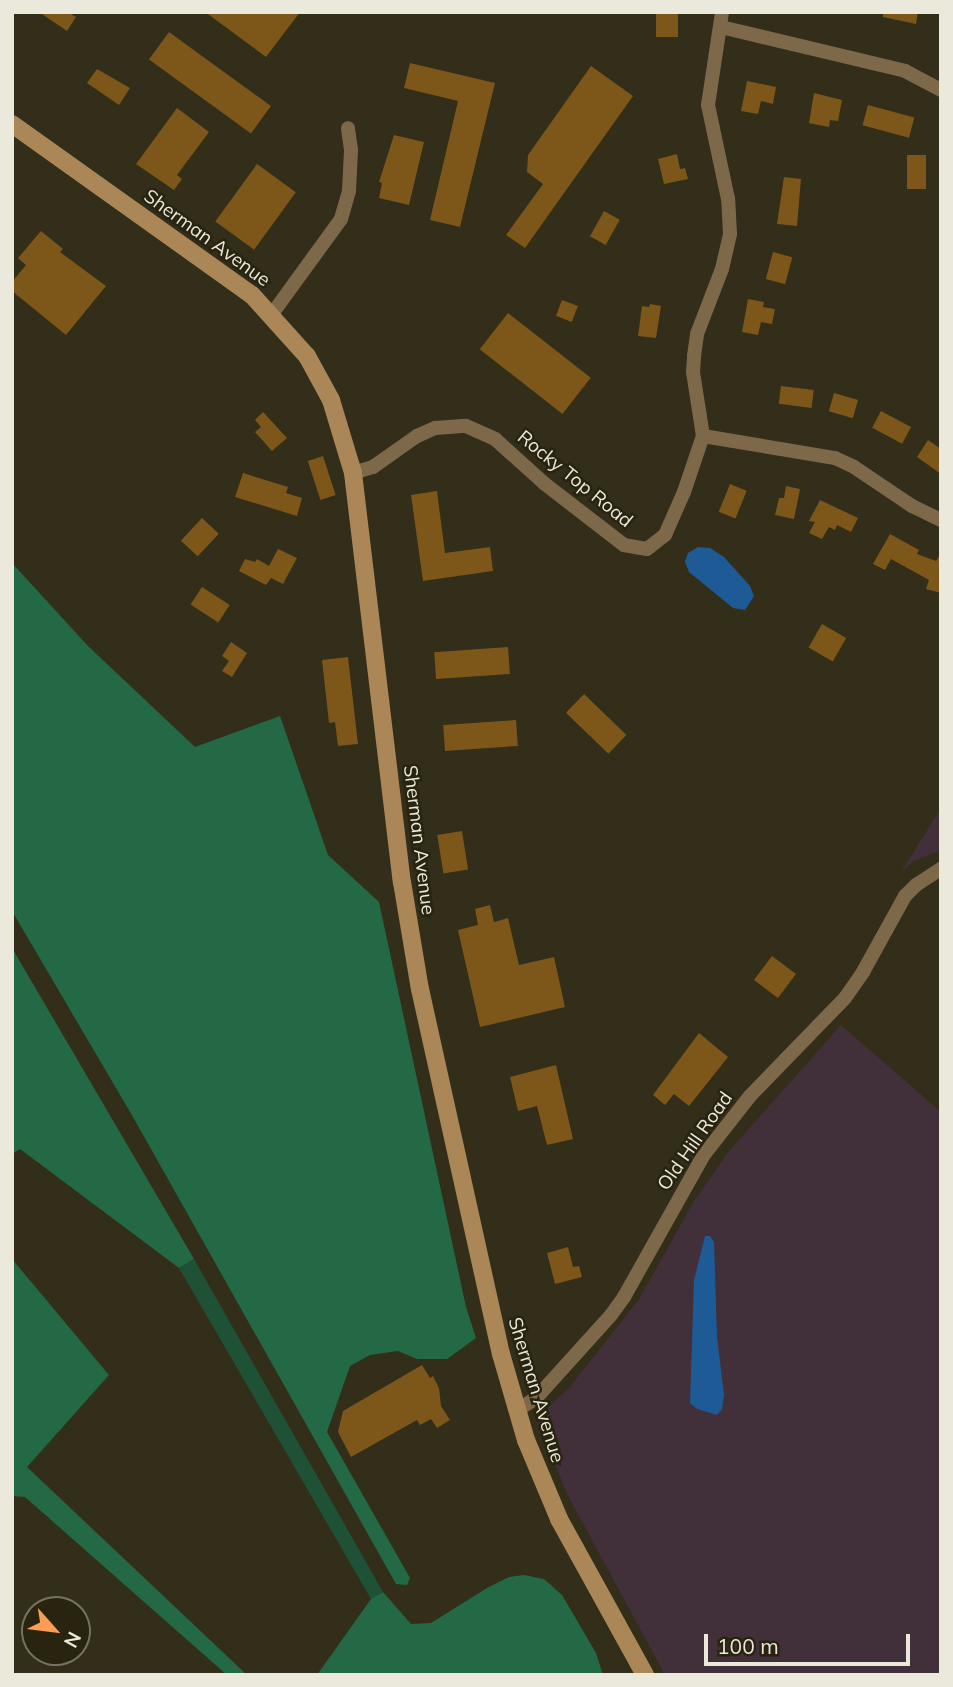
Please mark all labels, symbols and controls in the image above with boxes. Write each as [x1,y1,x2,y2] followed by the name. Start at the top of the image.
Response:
[139,185,275,291] street label: Sherman Avenue
[513,426,637,532] street label: Rocky Top Road
[399,764,439,916] street label: Sherman Avenue
[653,1087,737,1195] street label: Old Hill Road
[503,1315,569,1465] street label: Sherman Avenue
[21,1596,91,1666] north arrow
[708,1620,914,1664] scale bar
[59,1628,87,1652] text: N
[717,1633,779,1659] text: 100 m

